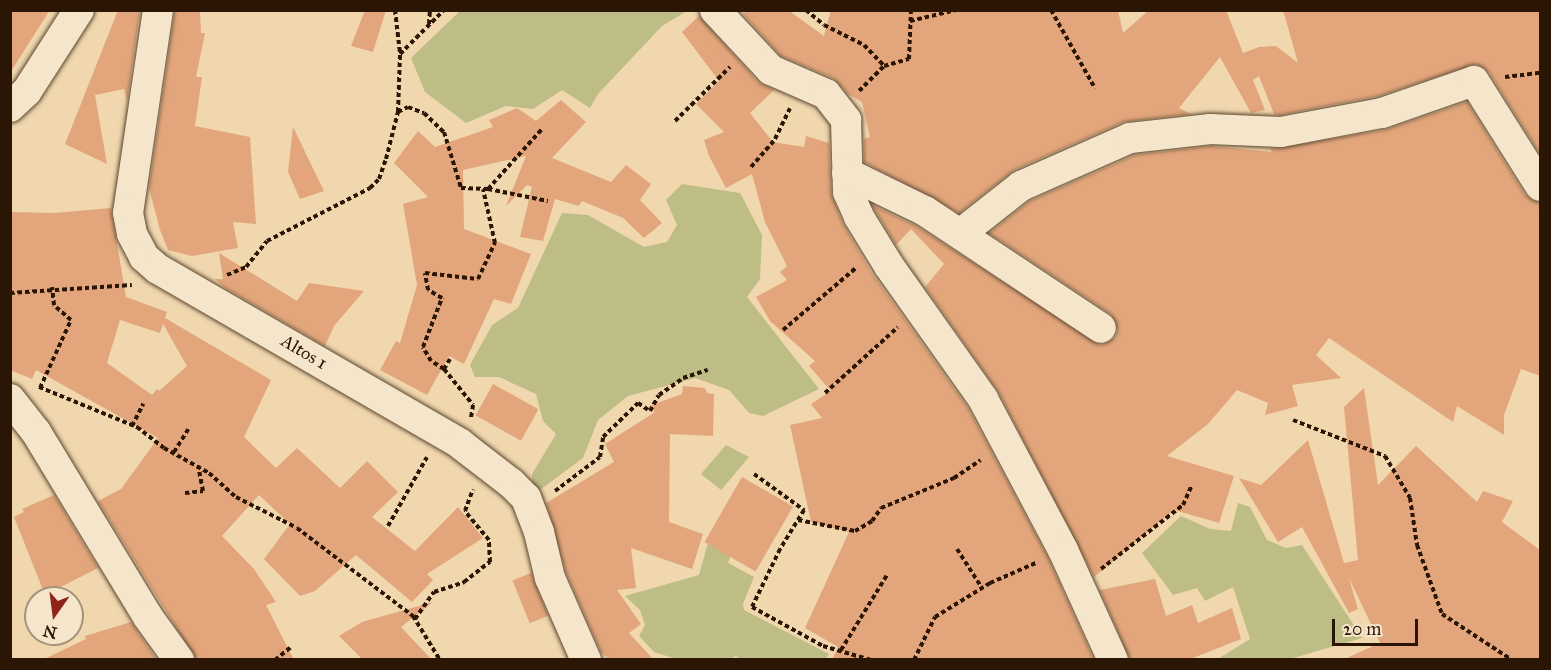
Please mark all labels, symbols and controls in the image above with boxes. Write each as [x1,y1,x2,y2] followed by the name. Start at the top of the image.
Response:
[277,330,331,374] street label: Altos 1
[24,586,84,646] north arrow
[1335,607,1420,645] scale bar
[1343,618,1381,640] text: 20 m
[41,621,59,643] text: N

